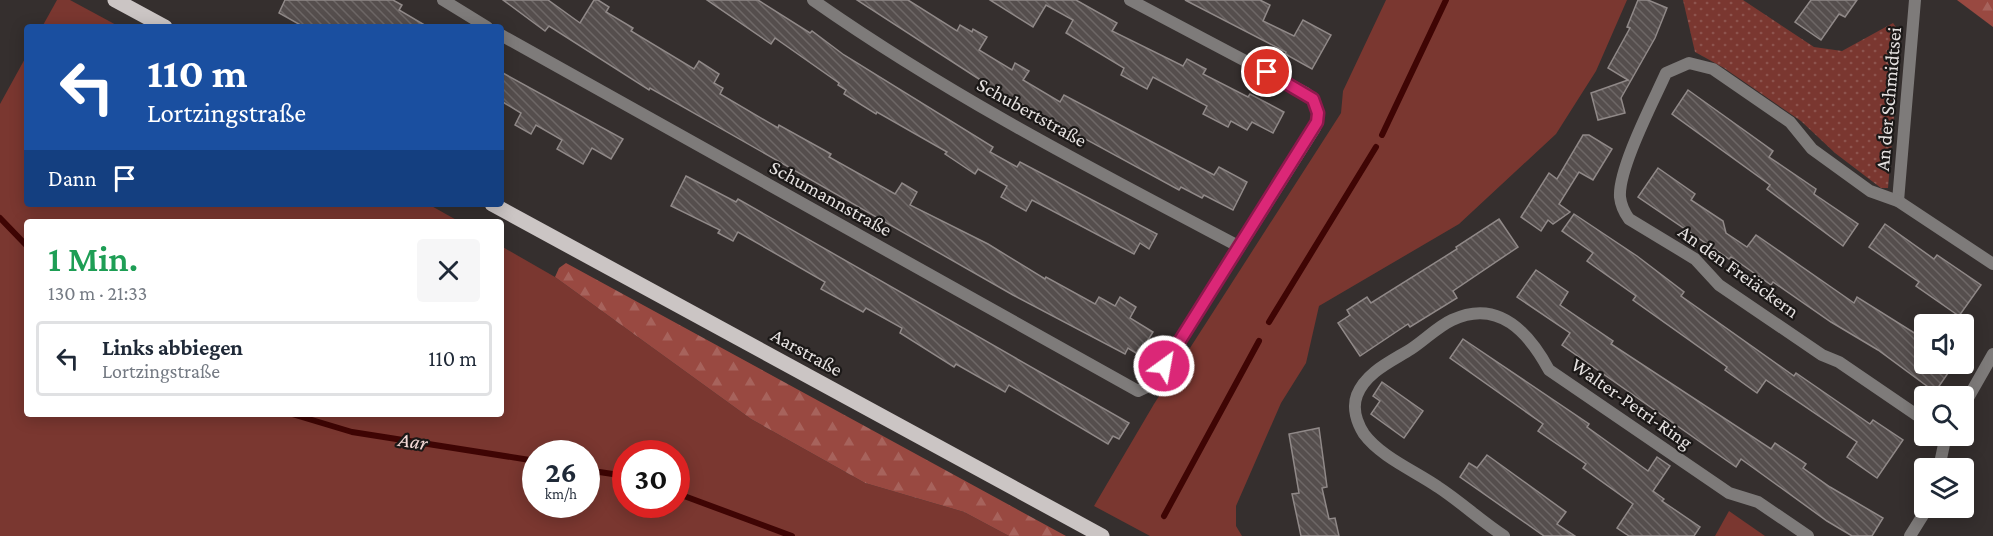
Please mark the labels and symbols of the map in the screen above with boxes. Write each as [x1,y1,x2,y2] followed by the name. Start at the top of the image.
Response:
[1871,26,1905,172] street label: An der Schmidtsei
[1241,46,1292,97] pin
[973,73,1091,151] street label: Schubertstraße
[766,155,896,241] street label: Schumannstraße
[1674,220,1804,322] street label: An den Freiäckern
[768,323,847,381] street label: Aarstraße
[1132,334,1196,398] position arrow
[1567,353,1697,454] street label: Walter-Petri-Ring
[396,427,430,455] water label: Aar
[612,440,690,518] speed limit sign: 30

